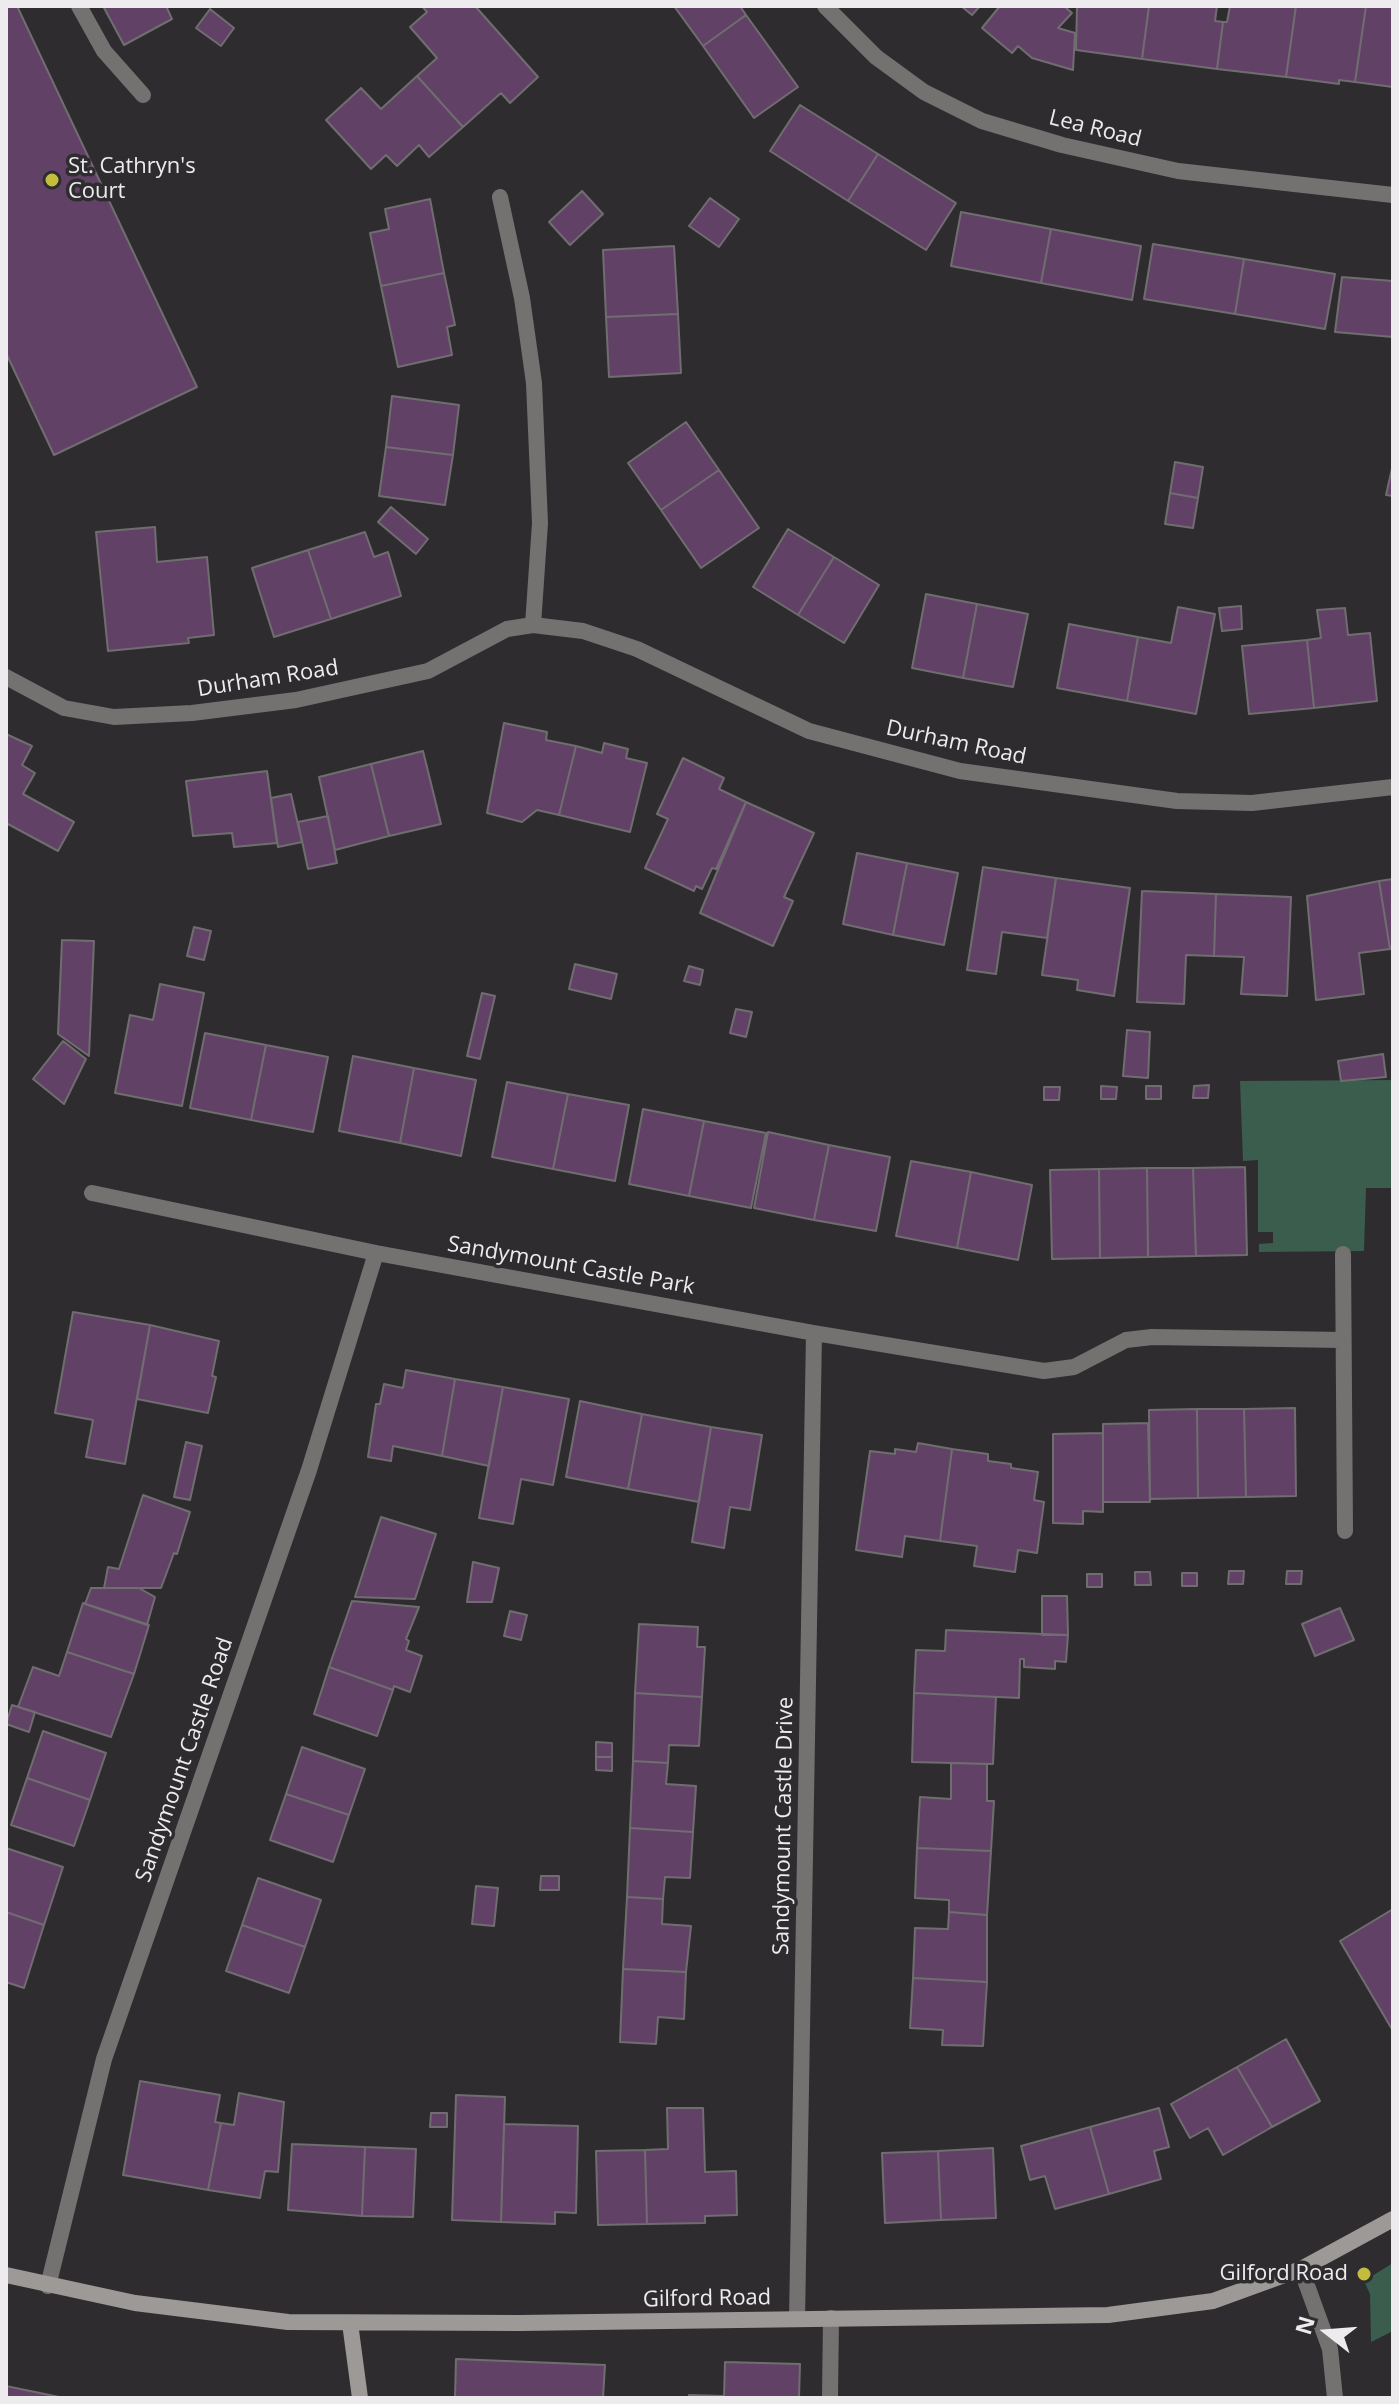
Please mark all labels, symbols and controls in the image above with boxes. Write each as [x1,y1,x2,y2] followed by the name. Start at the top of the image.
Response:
[1046,105,1144,153] street label: Lea Road
[68,154,196,206] place label: St. Cathryn's Court
[43,171,61,189] marker: St. Cathryn's Court
[195,655,341,703] street label: Durham Road
[883,715,1029,771] street label: Durham Road
[445,1231,697,1301] street label: Sandymount Castle Park
[131,1634,239,1886] street label: Sandymount Castle Road
[769,1697,799,1955] street label: Sandymount Castle Drive
[1220,2261,1348,2287] place label: Gilford Road
[1355,2265,1373,2283] marker: Gilford Road
[643,2285,771,2313] street label: Gilford Road
[1287,2292,1367,2372] north arrow
[1287,2312,1321,2338] text: N

